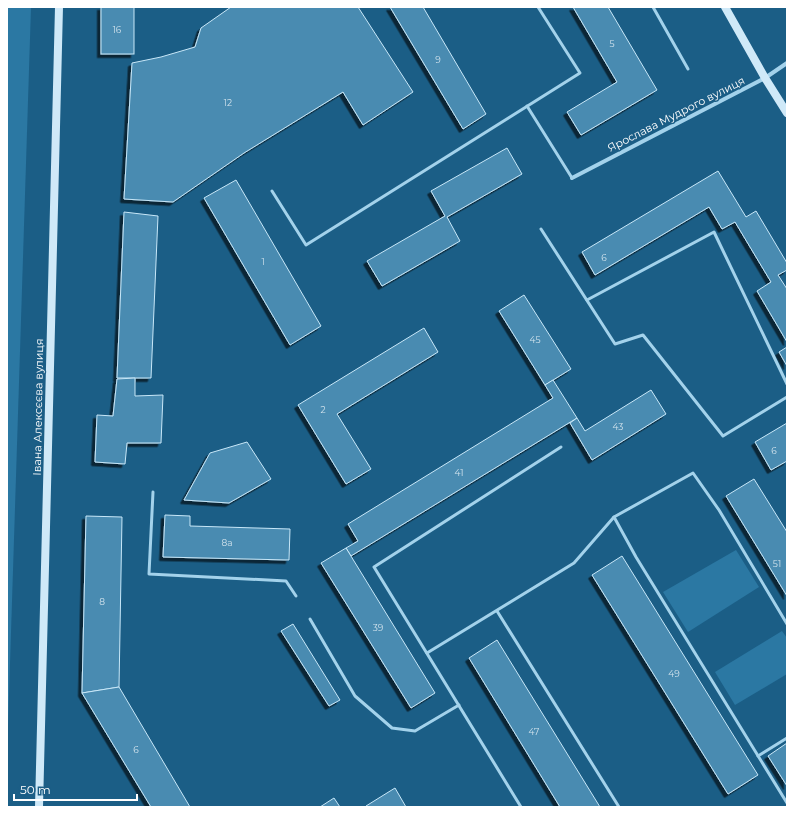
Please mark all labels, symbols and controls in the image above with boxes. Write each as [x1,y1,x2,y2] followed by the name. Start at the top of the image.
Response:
[113,24,122,35] house number: 16
[609,38,615,49] house number: 5
[435,54,441,65] house number: 9
[605,73,747,155] street label: Ярослава Мудрого вулиця
[224,97,232,108] house number: 12
[601,252,607,263] house number: 6
[261,256,265,267] house number: 1
[529,334,541,345] house number: 45
[30,338,46,476] street label: Івана Алексєєва вулиця
[320,404,326,415] house number: 2
[613,421,623,432] house number: 43
[771,445,777,456] house number: 6
[455,467,463,478] house number: 41
[222,537,233,548] house number: 8а
[773,558,781,569] house number: 51
[99,596,105,607] house number: 8
[373,622,384,633] house number: 39
[668,668,680,679] house number: 49
[529,726,539,737] house number: 47
[133,744,139,755] house number: 6
[14,776,137,802] scale bar
[20,782,51,797] text: 50 m

